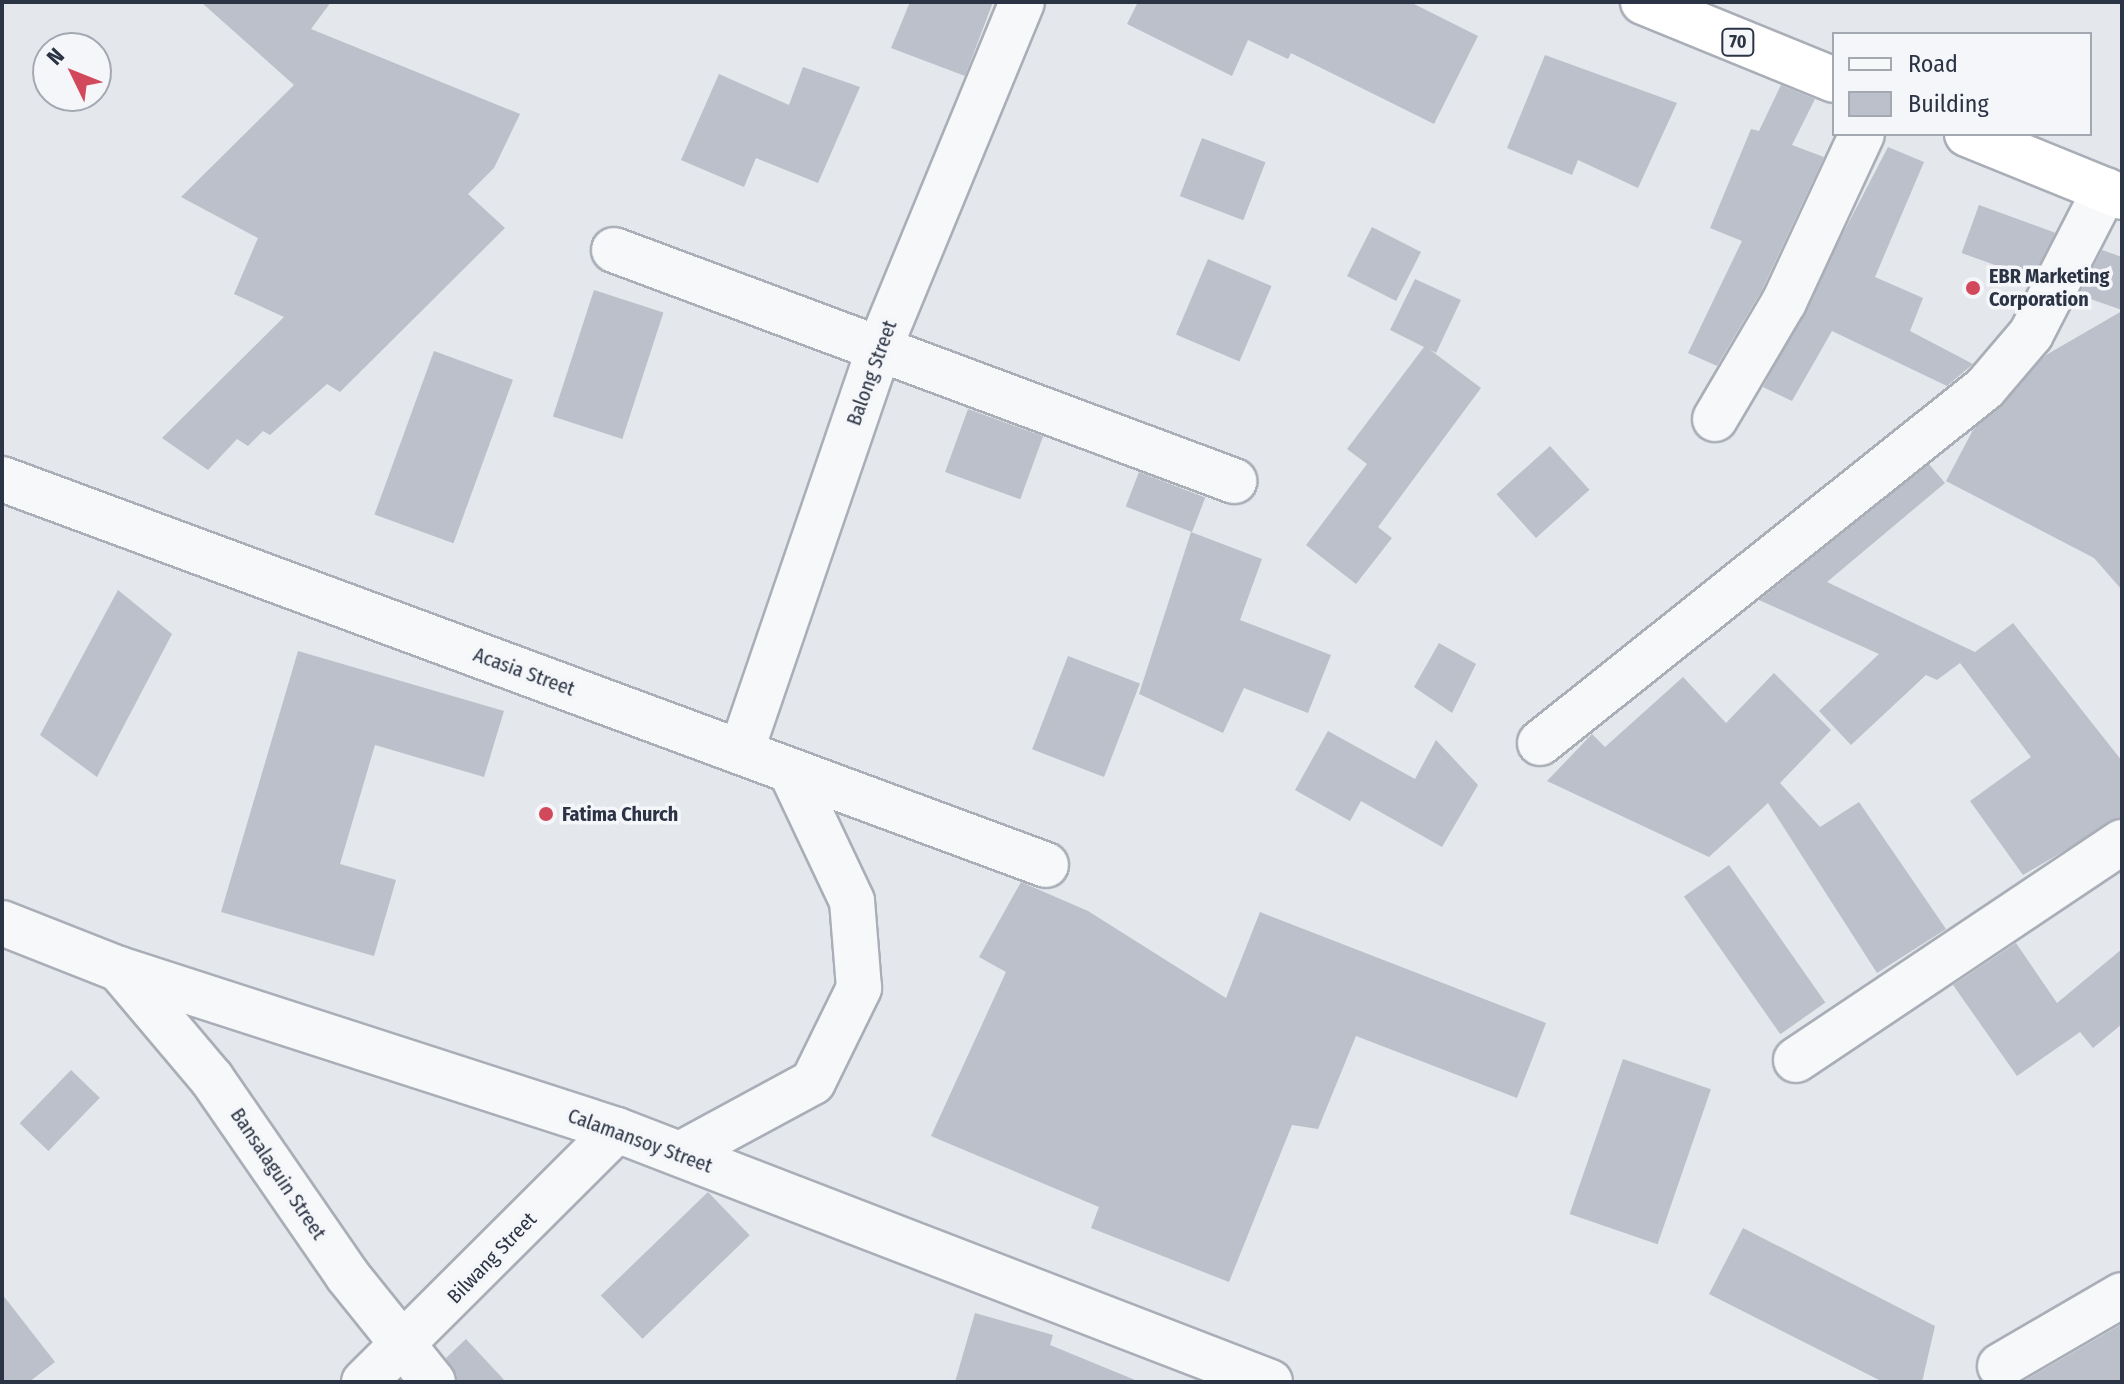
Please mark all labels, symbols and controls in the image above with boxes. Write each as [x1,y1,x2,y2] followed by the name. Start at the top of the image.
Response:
[1720,28,1756,56] road number: 70
[32,32,112,112] north arrow
[1832,32,2092,136] legend
[41,43,70,71] text: N
[1908,50,1958,78] text: Road
[1908,90,1989,118] text: Building
[1989,264,2109,311] place label: EBR Marketing Corporation
[1964,279,1982,297] marker: EBR Marketing Corporation
[842,317,902,429] street label: Balong Street
[470,643,578,701] street label: Acasia Street
[562,802,678,826] place label: Fatima Church
[537,805,555,823] marker: Fatima Church
[225,1104,331,1244] street label: Bansalaguin Street
[564,1104,716,1178] street label: Calamansoy Street
[442,1207,542,1309] street label: Bilwang Street

